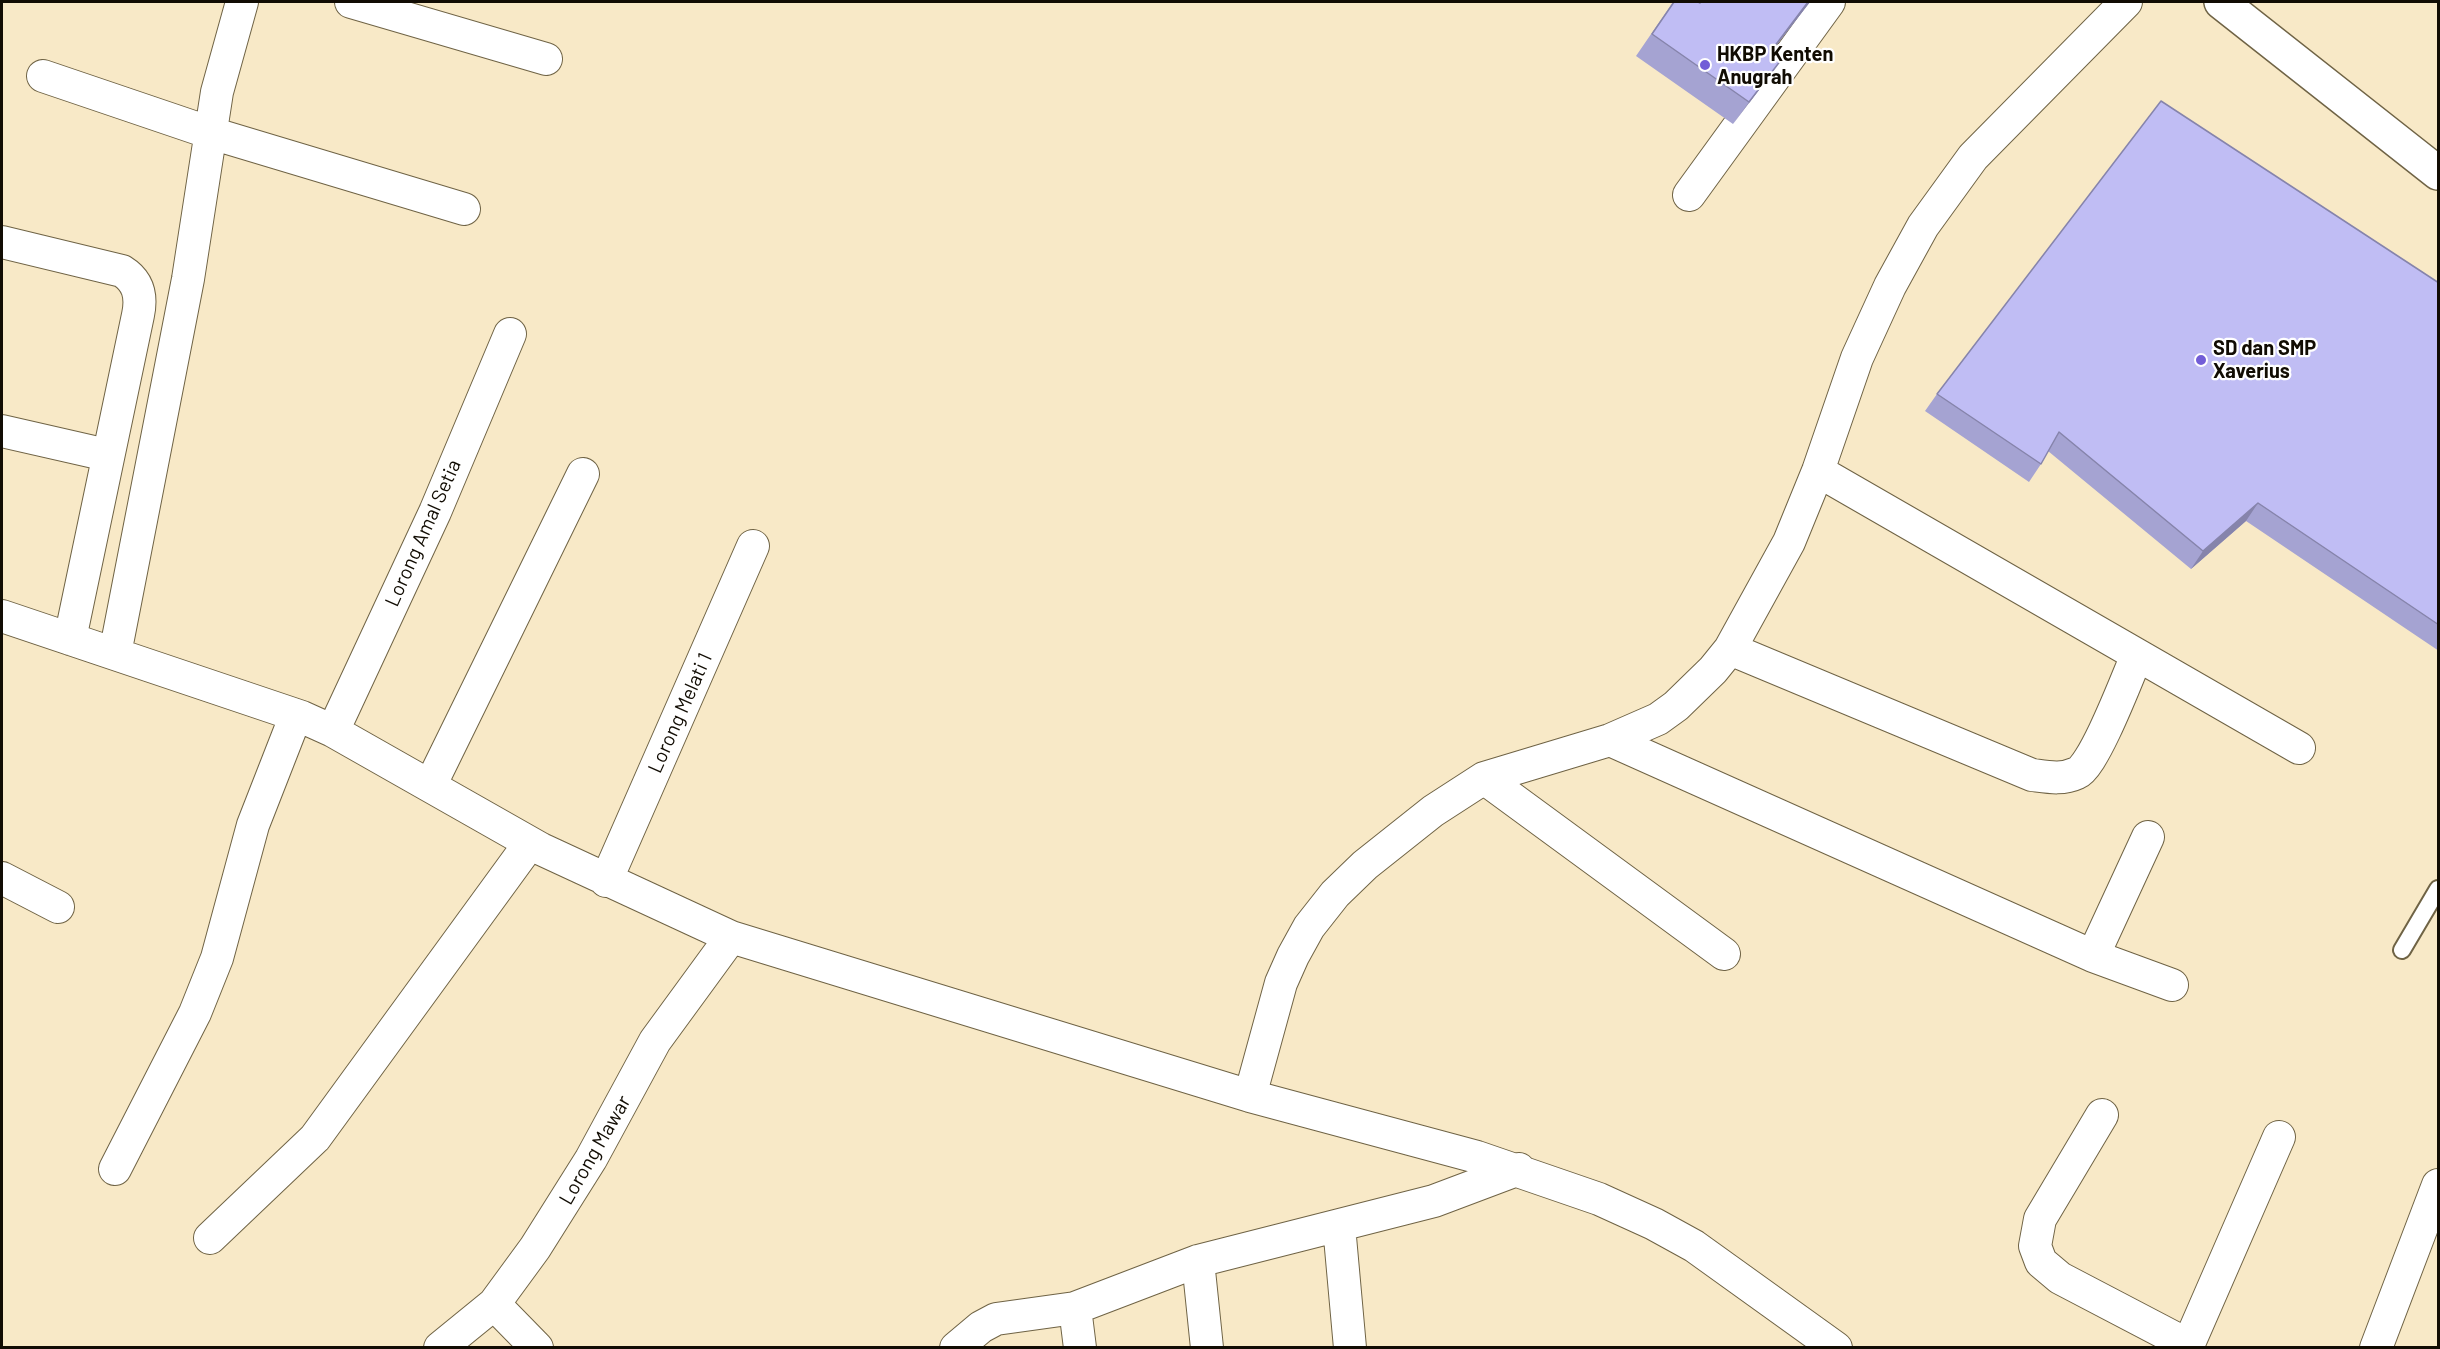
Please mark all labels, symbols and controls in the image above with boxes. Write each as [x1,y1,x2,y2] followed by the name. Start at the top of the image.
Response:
[1717,42,1833,89] place label: HKBP Kenten Anugrah
[1698,58,1712,72] marker: HKBP Kenten Anugrah
[2213,336,2316,383] place label: SD dan SMP Xaverius
[2194,353,2208,367] marker: SD dan SMP Xaverius
[380,456,466,610] street label: Lorong Amal Setia
[643,649,717,777] street label: Lorong Melati 1
[554,1091,636,1209] street label: Lorong Mawar

